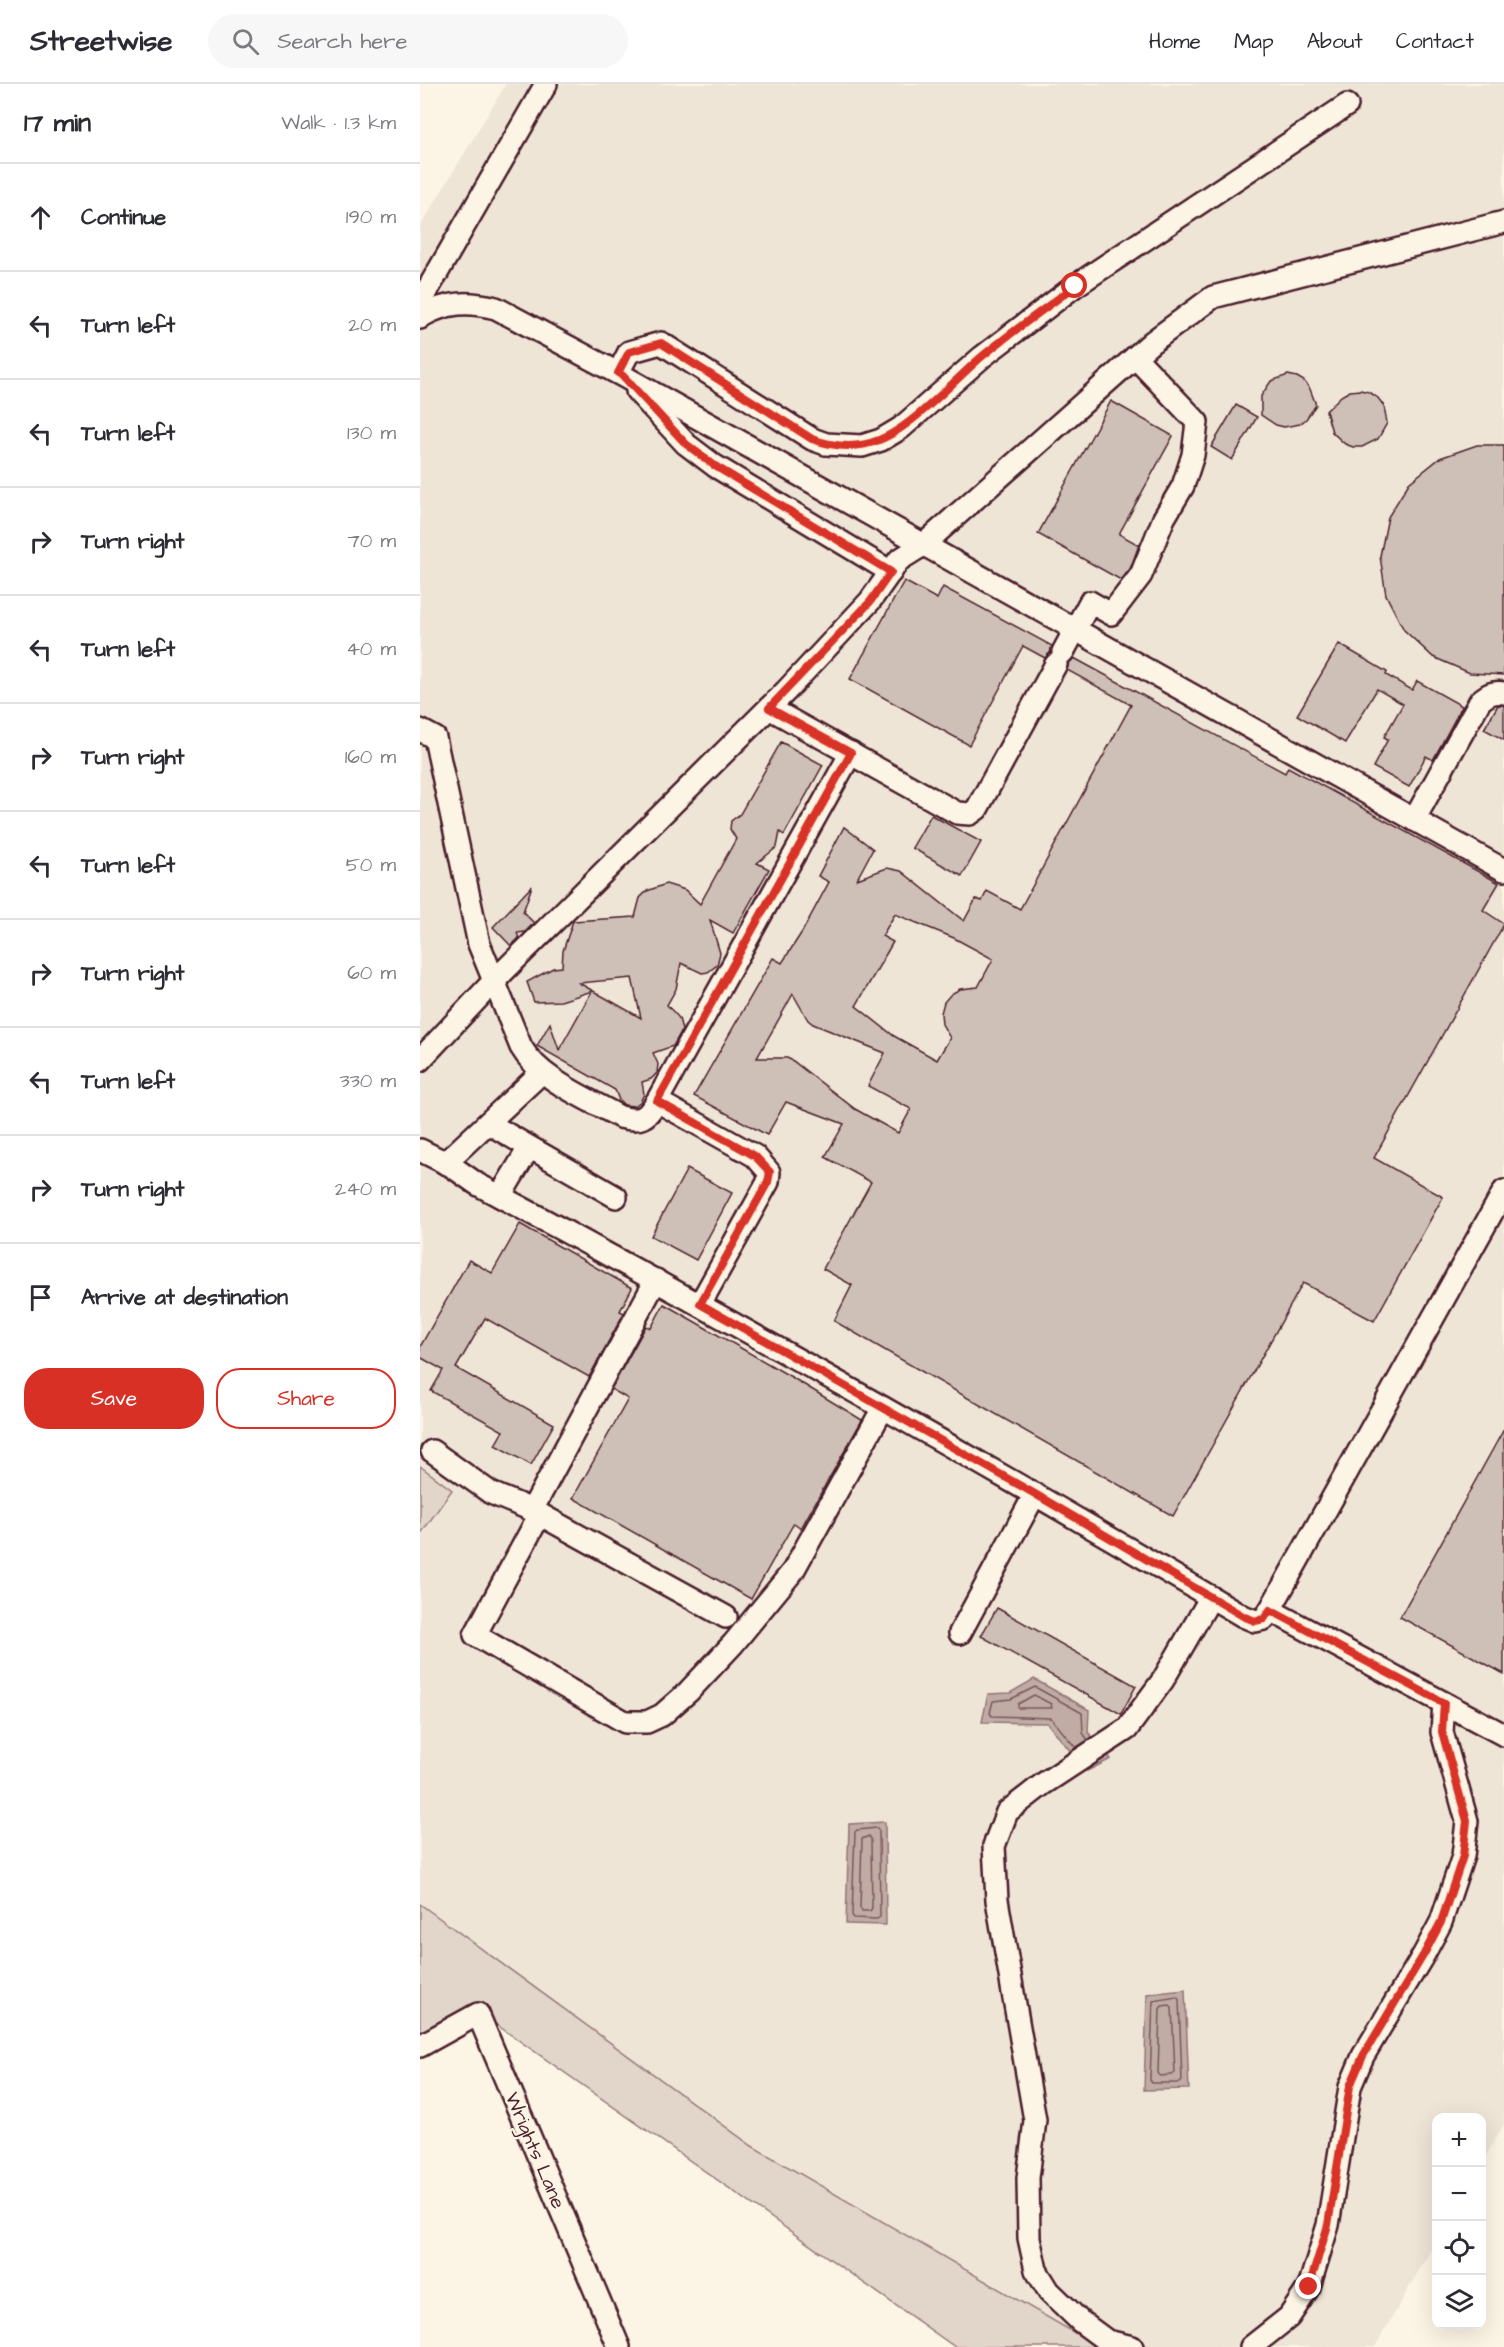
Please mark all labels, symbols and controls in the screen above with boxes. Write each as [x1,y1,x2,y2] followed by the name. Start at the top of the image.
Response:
[208,14,628,68] search box
[30,22,172,61] text: Streetwise
[229,25,262,58] icon: search
[277,26,407,57] text: Search here
[1149,27,1201,56] text: Home
[1234,27,1274,56] text: Map
[1307,27,1363,56] text: About
[1396,27,1474,56] text: Contact
[24,105,91,141] text: 17 min
[281,109,396,137] text: Walk · 1.3 km
[24,201,57,234] icon: ahead
[81,202,166,233] text: Continue
[346,203,396,231] text: 190 m
[1061,272,1087,298] route start
[24,309,57,342] icon: left
[81,310,175,341] text: Turn left
[348,311,396,339] text: 20 m
[24,417,57,450] icon: left
[81,418,175,449] text: Turn left
[347,419,396,447] text: 130 m
[24,525,57,558] icon: right
[81,526,184,557] text: Turn right
[348,527,396,555] text: 70 m
[24,633,57,666] icon: left
[81,634,175,665] text: Turn left
[346,635,396,663] text: 40 m
[24,741,57,774] icon: right
[81,742,184,773] text: Turn right
[345,743,396,771] text: 160 m
[24,849,57,882] icon: left
[81,850,175,881] text: Turn left
[346,851,396,879] text: 50 m
[24,957,57,990] icon: right
[81,958,184,989] text: Turn right
[347,959,396,987] text: 60 m
[24,1065,57,1098] icon: left
[81,1066,175,1097] text: Turn left
[339,1067,396,1095] text: 330 m
[24,1173,57,1206] icon: right
[81,1174,184,1205] text: Turn right
[335,1175,396,1203] text: 240 m
[24,1281,57,1314] icon: arrive
[81,1282,288,1313] text: Arrive at destination
[24,1368,204,1429] button: Save
[216,1368,396,1429] button: Share
[497,2088,572,2214] street label: Wrights Lane
[1432,2113,1486,2329] map controls
[1432,2113,1486,2167] button: +
[1432,2167,1486,2221] button: −
[1432,2221,1486,2275] button: locate
[1295,2273,1321,2299] route end
[1432,2275,1486,2329] button: layers

